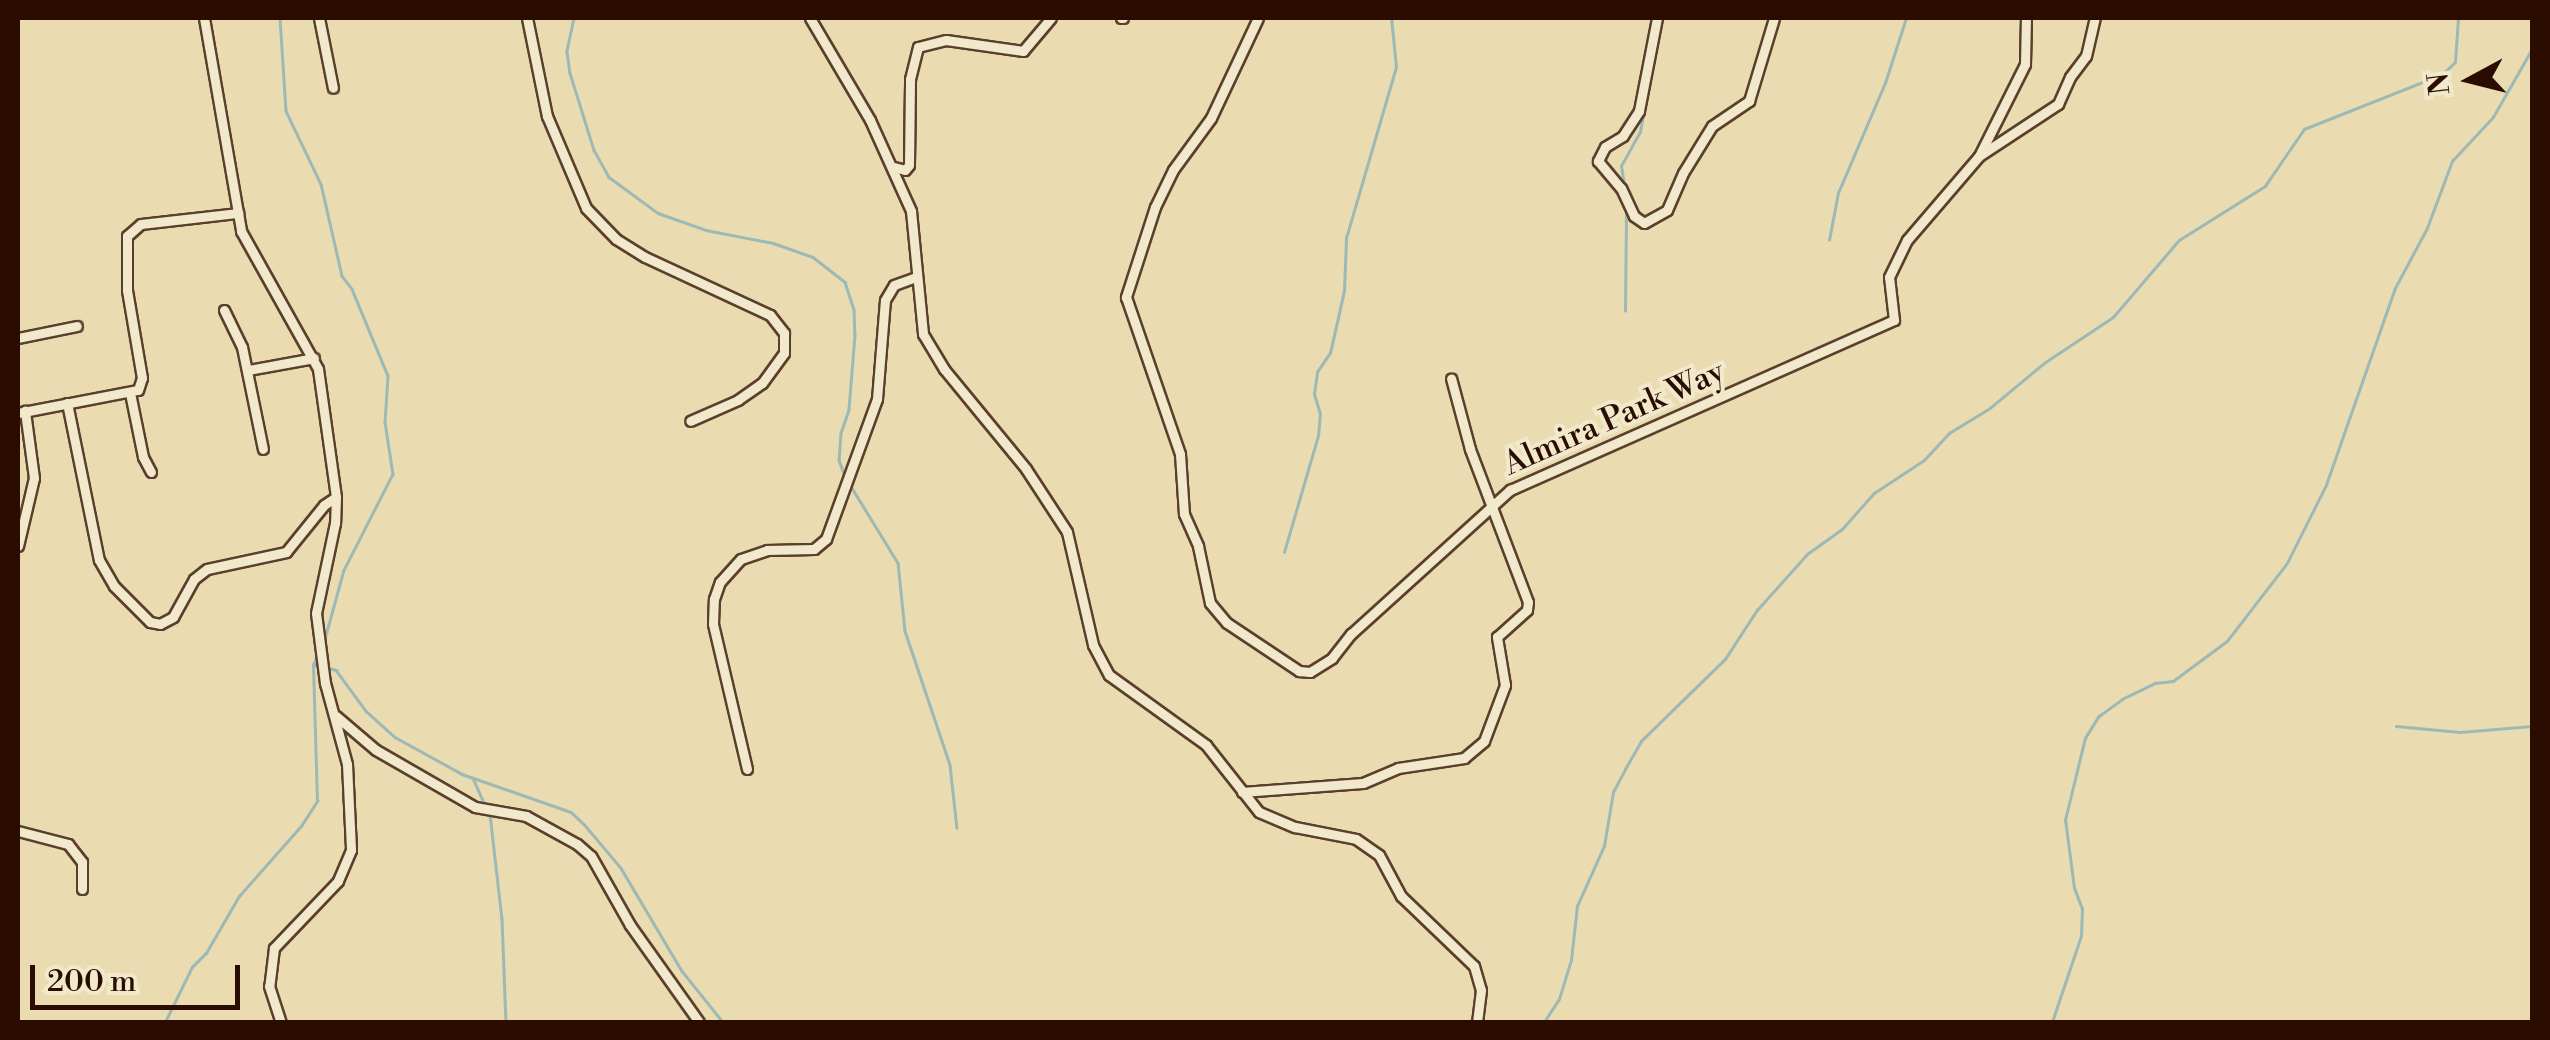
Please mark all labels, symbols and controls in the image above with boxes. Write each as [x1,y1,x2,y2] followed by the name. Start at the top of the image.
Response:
[2420,30,2520,130] north arrow
[2421,71,2458,97] text: N
[1497,352,1731,484] street label: Almira Park Way
[35,945,245,1007] scale bar
[47,963,136,1001] text: 200 m

